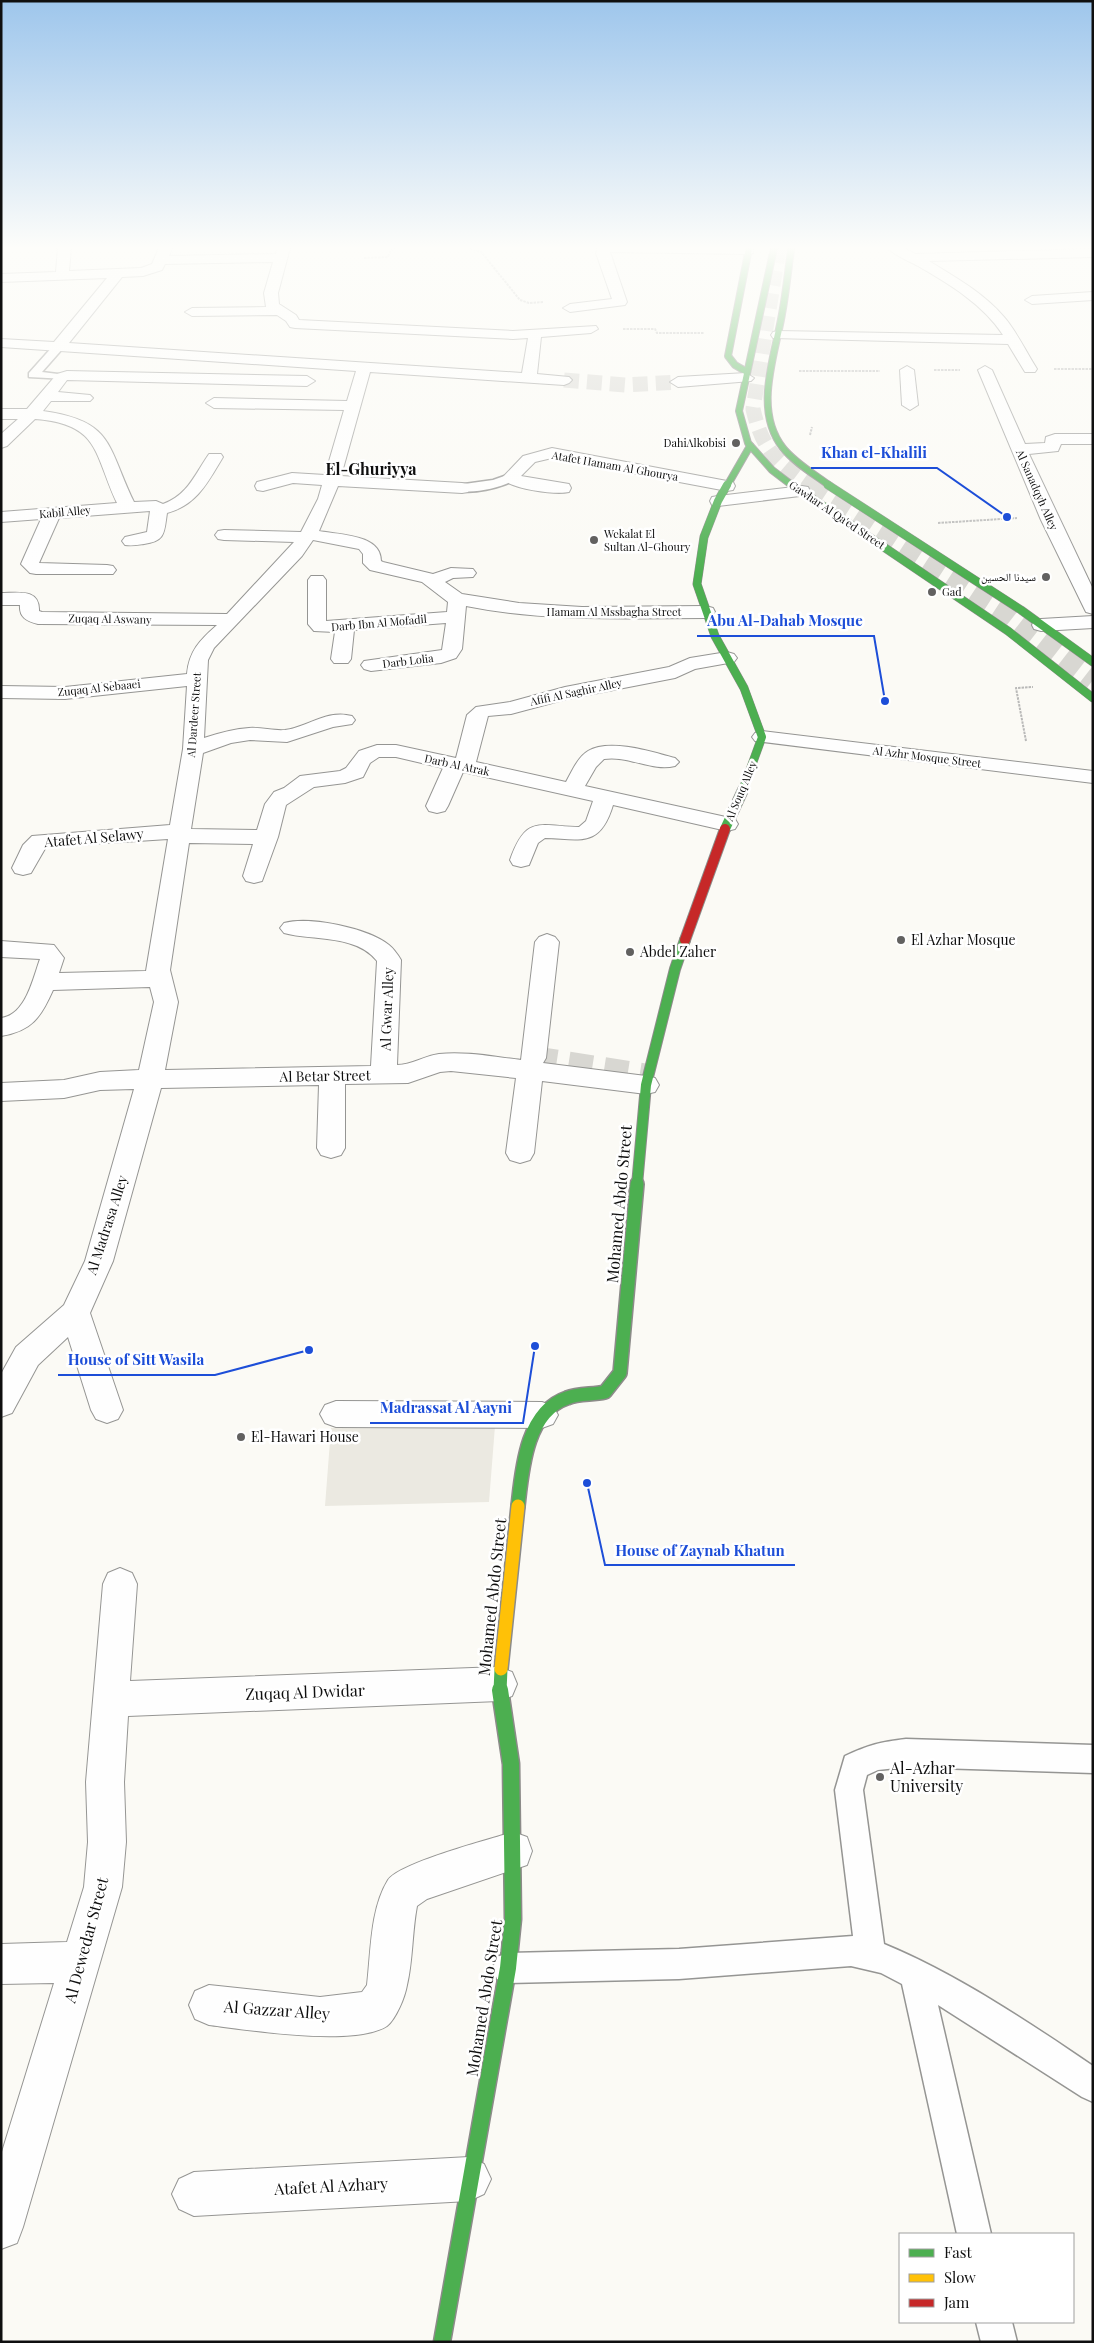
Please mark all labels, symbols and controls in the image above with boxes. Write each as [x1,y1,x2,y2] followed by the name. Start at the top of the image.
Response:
[664,435,726,450] place label: DahiAlkobisi
[730,437,742,449] marker: DahiAlkobisi
[811,438,937,468] callout: Khan el-Khalili
[821,442,927,462] text: Khan el-Khalili
[1012,446,1062,533] street label: Al Sanadqyh Alley
[550,447,680,484] street label: Atafet Hamam Al Ghourya
[325,458,417,479] district label: El-Ghuriyya
[786,477,888,552] street label: Gawhar Al Qa'ed Street
[39,502,92,521] street label: Kabil Alley
[603,526,691,554] place label: Wekalat El Sultan Al-Ghoury
[588,534,600,546] marker: Wekalat El Sultan Al-Ghoury
[981,569,1036,584] place label: سيدنا الحسين
[1040,571,1052,583] marker: سيدنا الحسين
[942,584,962,599] place label: Gad
[926,586,938,598] marker: Gad
[547,604,682,619] street label: Hamam Al Mssbagha Street
[697,606,874,636] callout: Abu Al-Dahab Mosque
[68,610,152,627] street label: Zuqaq Al Aswany
[706,610,863,630] text: Abu Al-Dahab Mosque
[331,611,427,634] street label: Darb Ibn Al Mofadil
[382,650,435,671] street label: Darb Lolia
[183,672,204,759] street label: Al Dardeer Street
[527,674,624,709] street label: Afifi Al Saghir Alley
[57,676,141,699] street label: Zuqaq Al Sebaaei
[871,742,982,771] street label: Al Azhr Mosque Street
[423,750,491,779] street label: Darb Al Atrak
[721,758,760,824] street label: Al Souq Alley
[42,824,144,851] street label: Atafet Al Selawy
[911,930,1016,949] place label: El Azhar Mosque
[895,934,907,946] marker: El Azhar Mosque
[639,942,717,961] place label: Abdel Zaher
[624,946,636,958] marker: Abdel Zaher
[376,967,397,1052] street label: Al Gwar Alley
[278,1065,372,1086] street label: Al Betar Street
[601,1124,636,1284] street label: Mohamed Abdo Street
[81,1173,132,1278] street label: Al Madrasa Alley
[58,1345,215,1375] callout: House of Sitt Wasila
[68,1349,204,1369] text: House of Sitt Wasila
[370,1393,523,1423] callout: Madrassat Al Aayni
[380,1397,512,1417] text: Madrassat Al Aayni
[251,1427,359,1446] place label: El-Hawari House
[235,1431,247,1443] marker: El-Hawari House
[473,1517,510,1677] street label: Mohamed Abdo Street
[605,1535,795,1565] callout: House of Zaynab Khatun
[615,1540,785,1560] text: House of Zaynab Khatun
[245,1679,365,1704] street label: Zuqaq Al Dwidar
[889,1757,963,1796] place label: Al-Azhar University
[874,1771,886,1783] marker: Al-Azhar University
[58,1874,113,2006] street label: Al Dewedar Street
[461,1918,506,2078] street label: Mohamed Abdo Street
[222,1995,331,2024] street label: Al Gazzar Alley
[272,2172,388,2199] street label: Atafet Al Azhary
[899,2233,1074,2323] legend
[944,2242,973,2262] text: Fast
[944,2267,976,2287] text: Slow
[943,2292,970,2312] text: Jam

